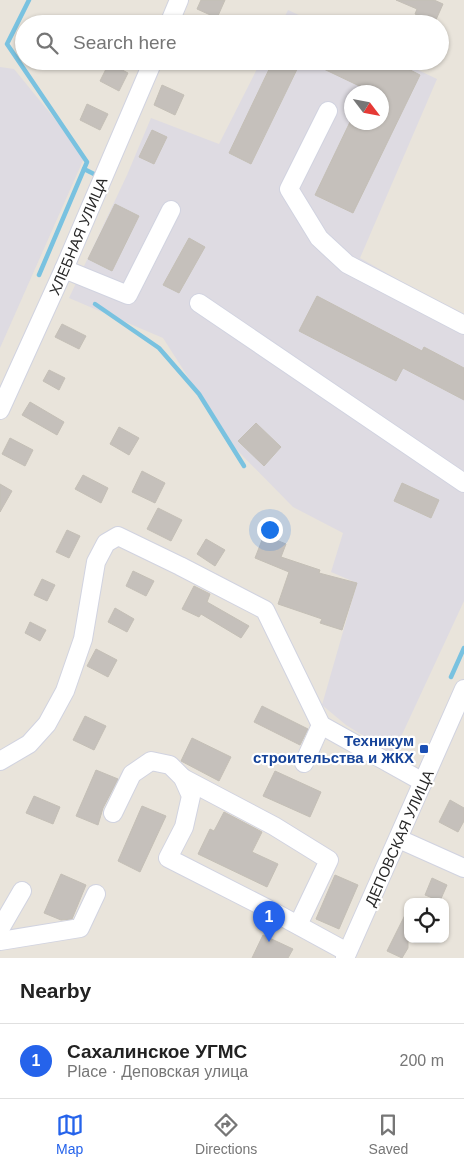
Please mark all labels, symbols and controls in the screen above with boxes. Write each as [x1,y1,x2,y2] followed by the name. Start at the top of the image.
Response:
[15,15,449,70] search box
[33,29,61,57] icon: search
[73,32,177,53] text: Search here
[344,85,389,130] north arrow
[46,175,110,297] street label: ХЛЕБНАЯ УЛИЦА
[257,517,283,543] your location
[253,732,414,766] place label: Техникум строительства и ЖКХ
[418,743,430,755] marker: Техникум строительства и ЖКХ
[361,767,437,909] street label: ДЕПОВСКАЯ УЛИЦА
[404,898,449,943] map controls
[404,898,449,943] button: locate
[253,901,285,942] pin: 1
[20,979,91,1002] text: Nearby
[67,1041,247,1062] text: Сахалинское УГМС
[32,1052,40,1069] text: 1
[400,1052,444,1069] text: 200 m
[67,1063,248,1080] text: Place · Деповская улица
[56,1111,84,1157] tab: Map
[195,1111,257,1157] tab: Directions
[369,1111,408,1157] tab: Saved

